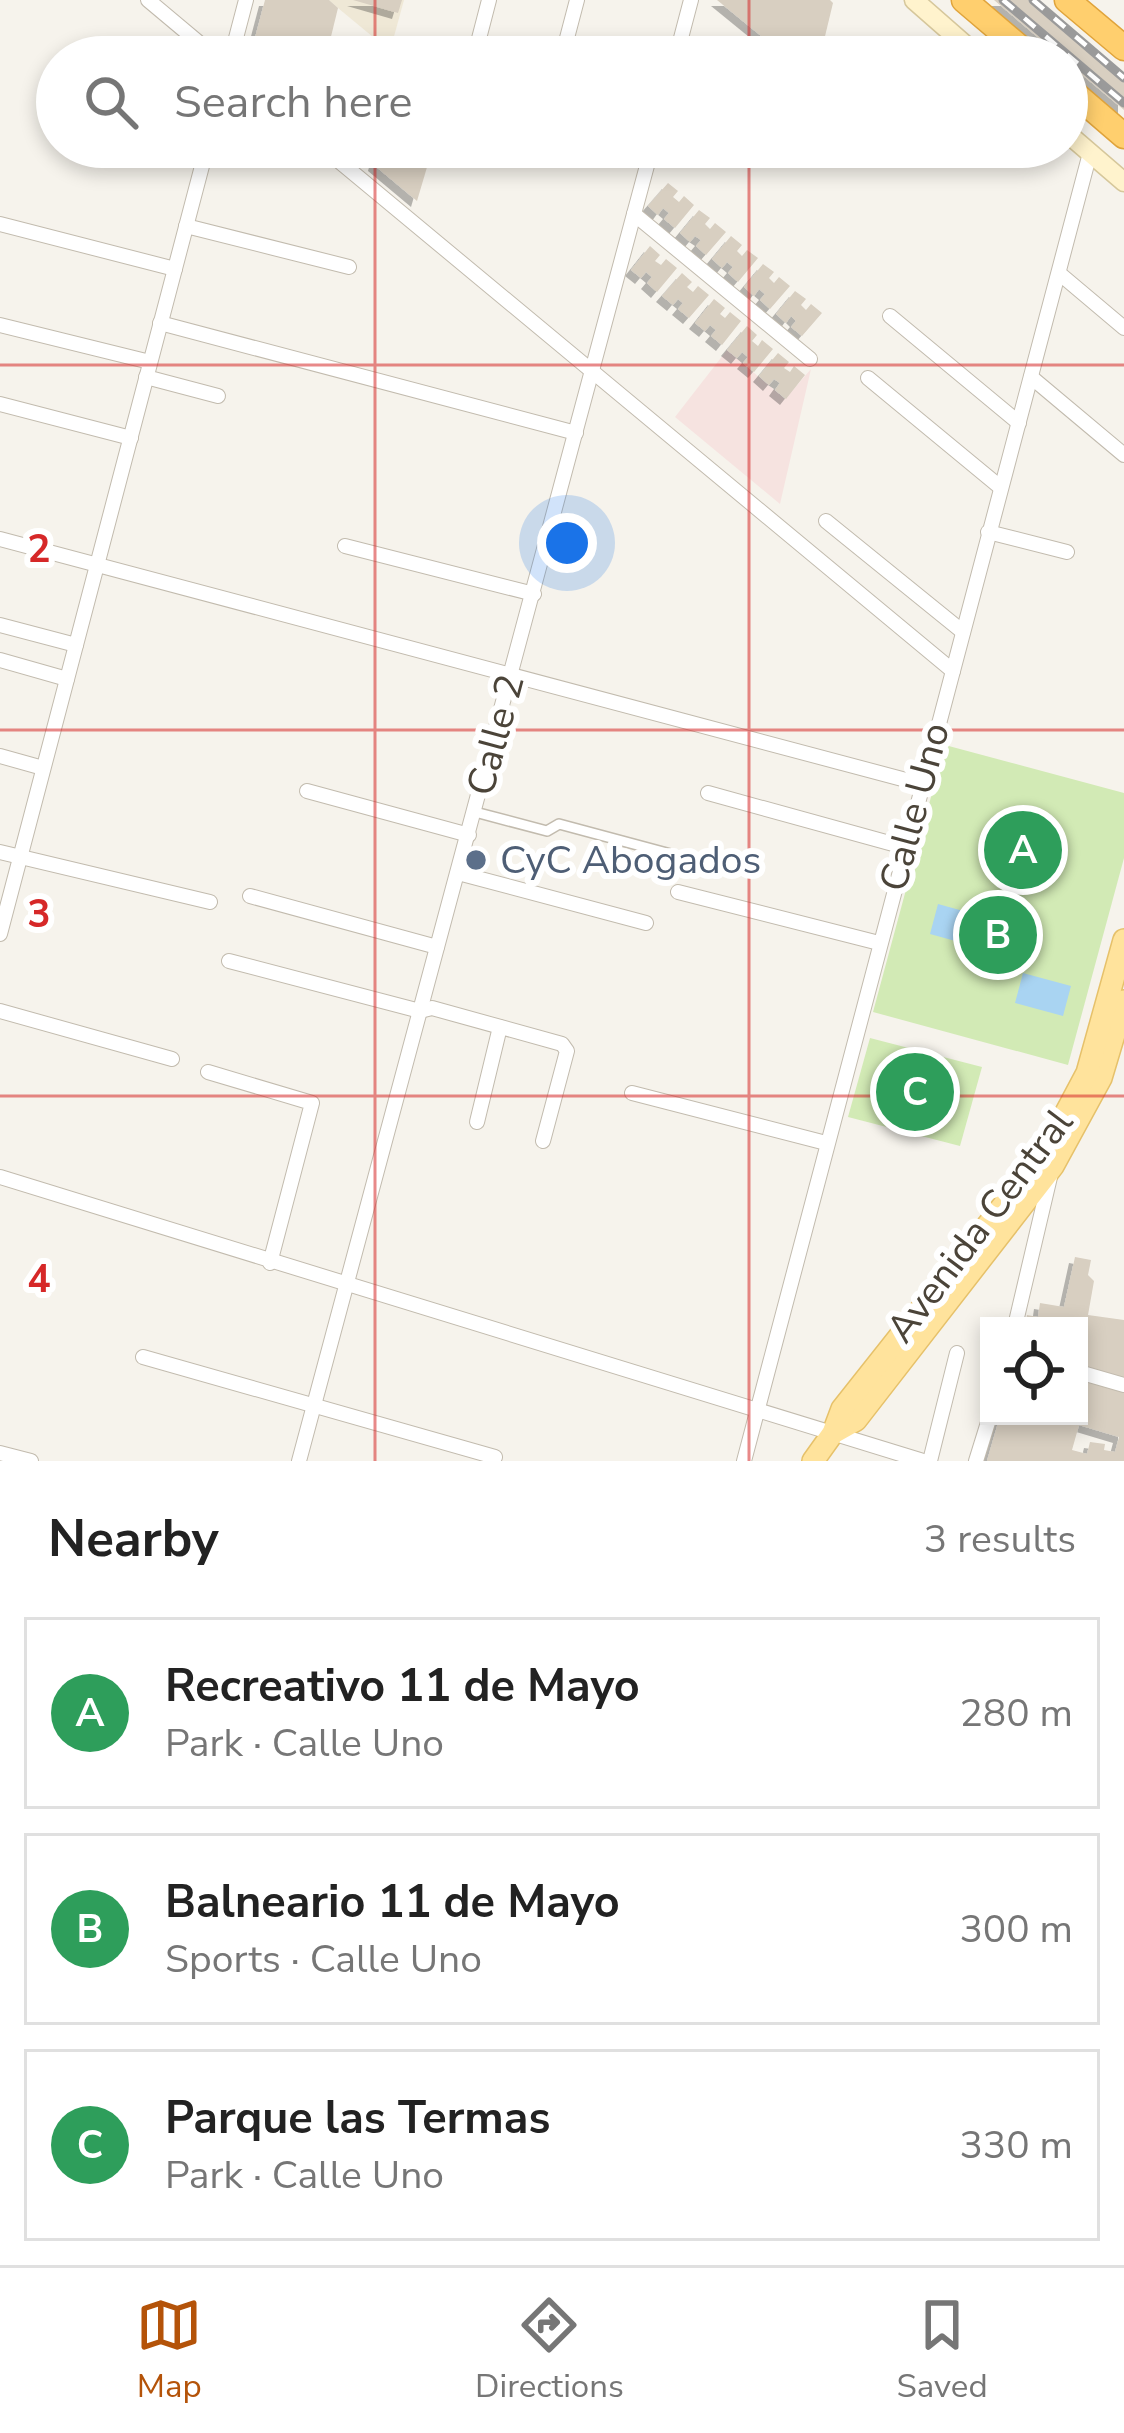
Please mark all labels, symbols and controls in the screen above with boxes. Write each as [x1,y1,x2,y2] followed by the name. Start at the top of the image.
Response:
[36,36,1088,168] search box
[78,69,144,135] icon: search
[174,72,413,133] text: Search here
[537,513,597,573] your location
[27,523,51,576] text: 2
[454,669,538,801] street label: Calle 2
[867,717,963,897] street label: Calle Uno
[984,805,1062,895] pin: A
[500,834,761,887] place label: CyC Abogados
[463,847,489,873] marker: CyC Abogados
[27,888,51,941] text: 3
[959,890,1037,980] pin: B
[876,1047,954,1137] pin: C
[875,1098,1086,1354] street label: Avenida Central
[27,1253,51,1306] text: 4
[980,1317,1088,1425] map controls
[980,1317,1088,1425] button: locate
[48,1504,219,1574] text: Nearby
[924,1513,1076,1566] text: 3 results
[165,1656,640,1717] text: Recreativo 11 de Mayo
[75,1687,105,1740] text: A
[959,1687,1073,1740] text: 280 m
[165,1717,444,1770] text: Park · Calle Uno
[165,1872,620,1933] text: Balneario 11 de Mayo
[77,1903,103,1956] text: B
[959,1903,1073,1956] text: 300 m
[165,1933,482,1986] text: Sports · Calle Uno
[165,2088,550,2149] text: Parque las Termas
[77,2119,103,2172] text: C
[959,2119,1073,2172] text: 330 m
[165,2149,444,2202] text: Park · Calle Uno
[136,2292,202,2409] tab: Map
[475,2292,624,2409] tab: Directions
[896,2292,988,2409] tab: Saved

